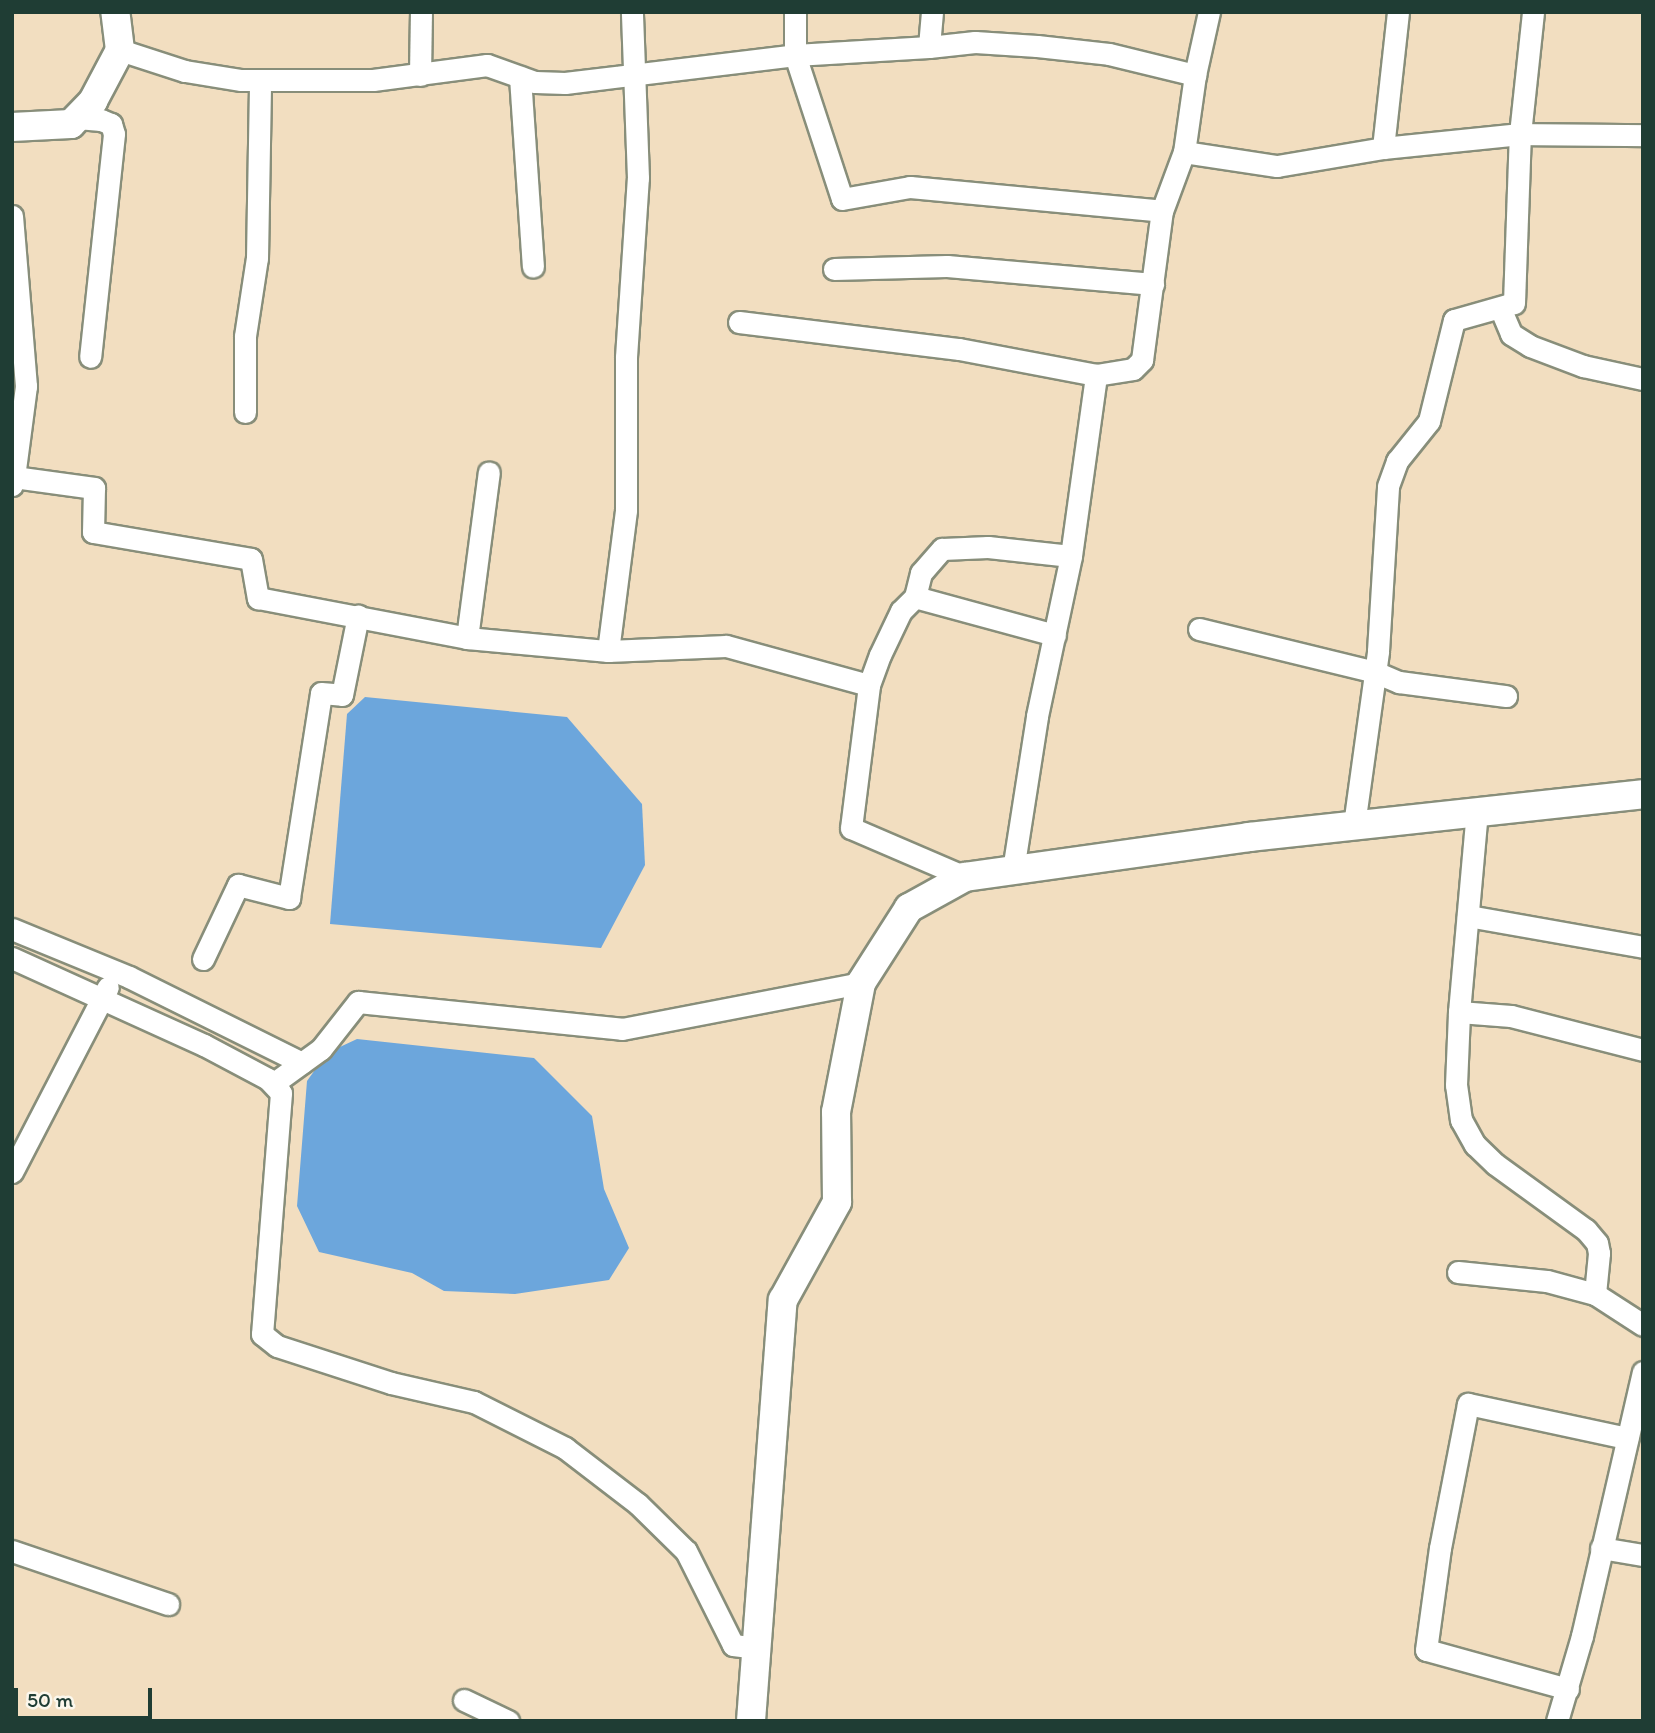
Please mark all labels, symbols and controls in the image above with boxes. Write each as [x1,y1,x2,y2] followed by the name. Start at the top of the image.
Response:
[18,1674,156,1718] scale bar
[27,1687,73,1712] text: 50 m

